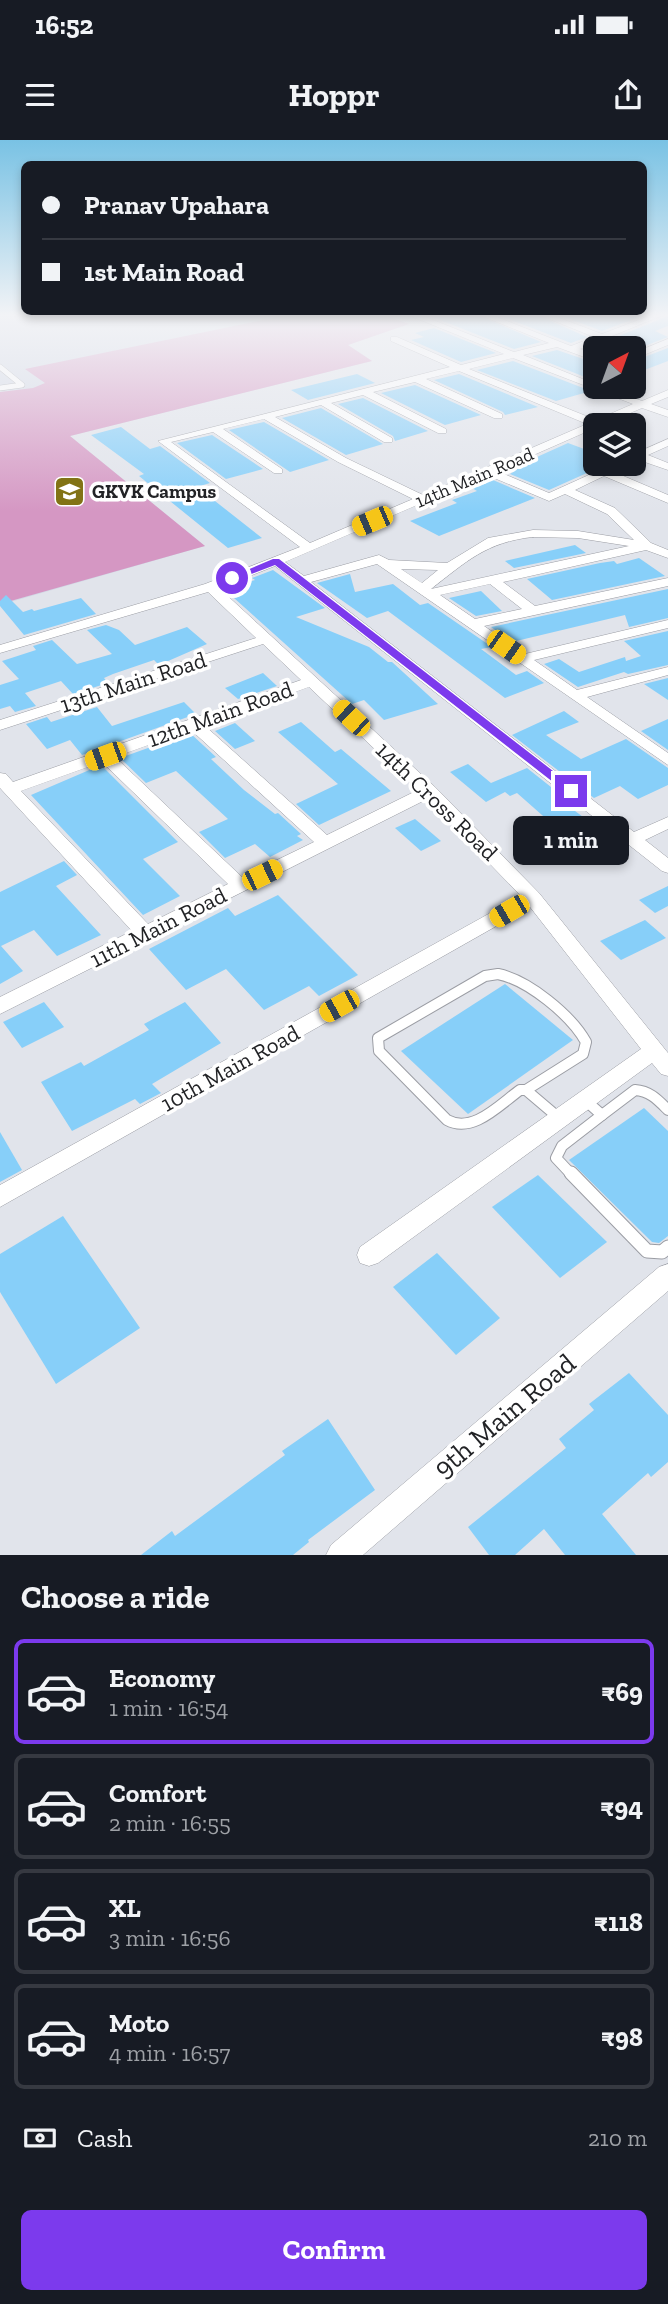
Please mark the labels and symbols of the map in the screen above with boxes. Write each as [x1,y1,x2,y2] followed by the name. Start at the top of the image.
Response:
[583,336,646,399] north arrow
[411,442,537,513] street label: 14th Main Road
[52,474,86,508] school or university icon: GKVK Campus
[92,480,217,503] place label: GKVK Campus
[349,503,396,539] car
[216,562,248,594] route start
[483,626,530,668] car
[56,645,210,719] street label: 13th Main Road
[144,675,297,753] street label: 12th Main Road
[329,696,374,740] car
[370,736,504,866] street label: 14th Cross Road
[82,739,129,773] car
[555,775,587,807] route end
[513,816,629,864] callout: 1 min
[239,856,286,894] car
[85,880,231,973] street label: 11th Main Road
[486,891,533,931] car
[316,987,363,1025] car
[156,1018,304,1118] street label: 10th Main Road
[427,1346,582,1484] street label: 9th Main Road

